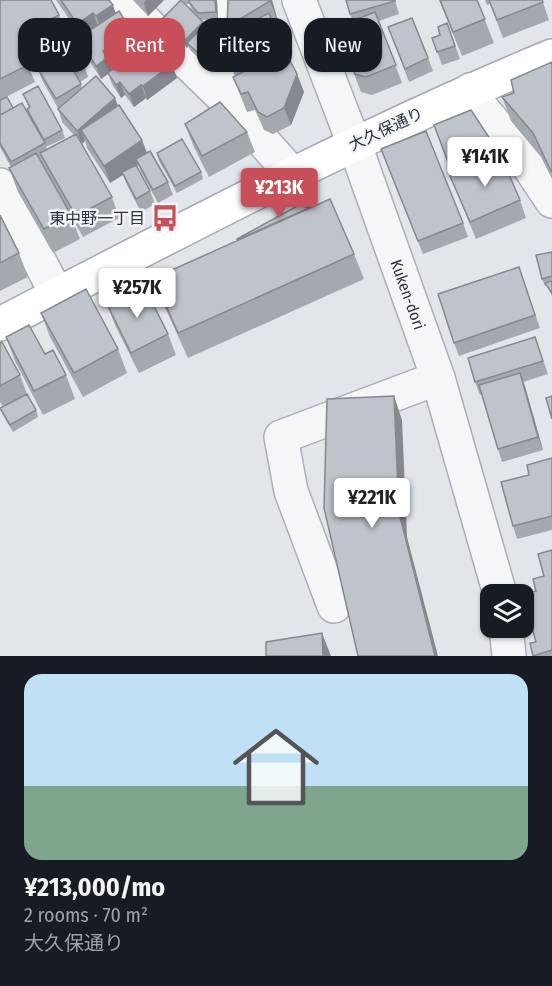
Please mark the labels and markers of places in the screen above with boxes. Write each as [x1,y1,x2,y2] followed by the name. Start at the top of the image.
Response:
[443,137,527,188] pin: ¥141K
[237,168,321,219] pin: ¥213K
[150,203,180,233] bus stop icon: 東中野一丁目
[49,209,145,228] place label: 東中野一丁目
[95,268,179,319] pin: ¥257K
[330,478,414,529] pin: ¥221K

